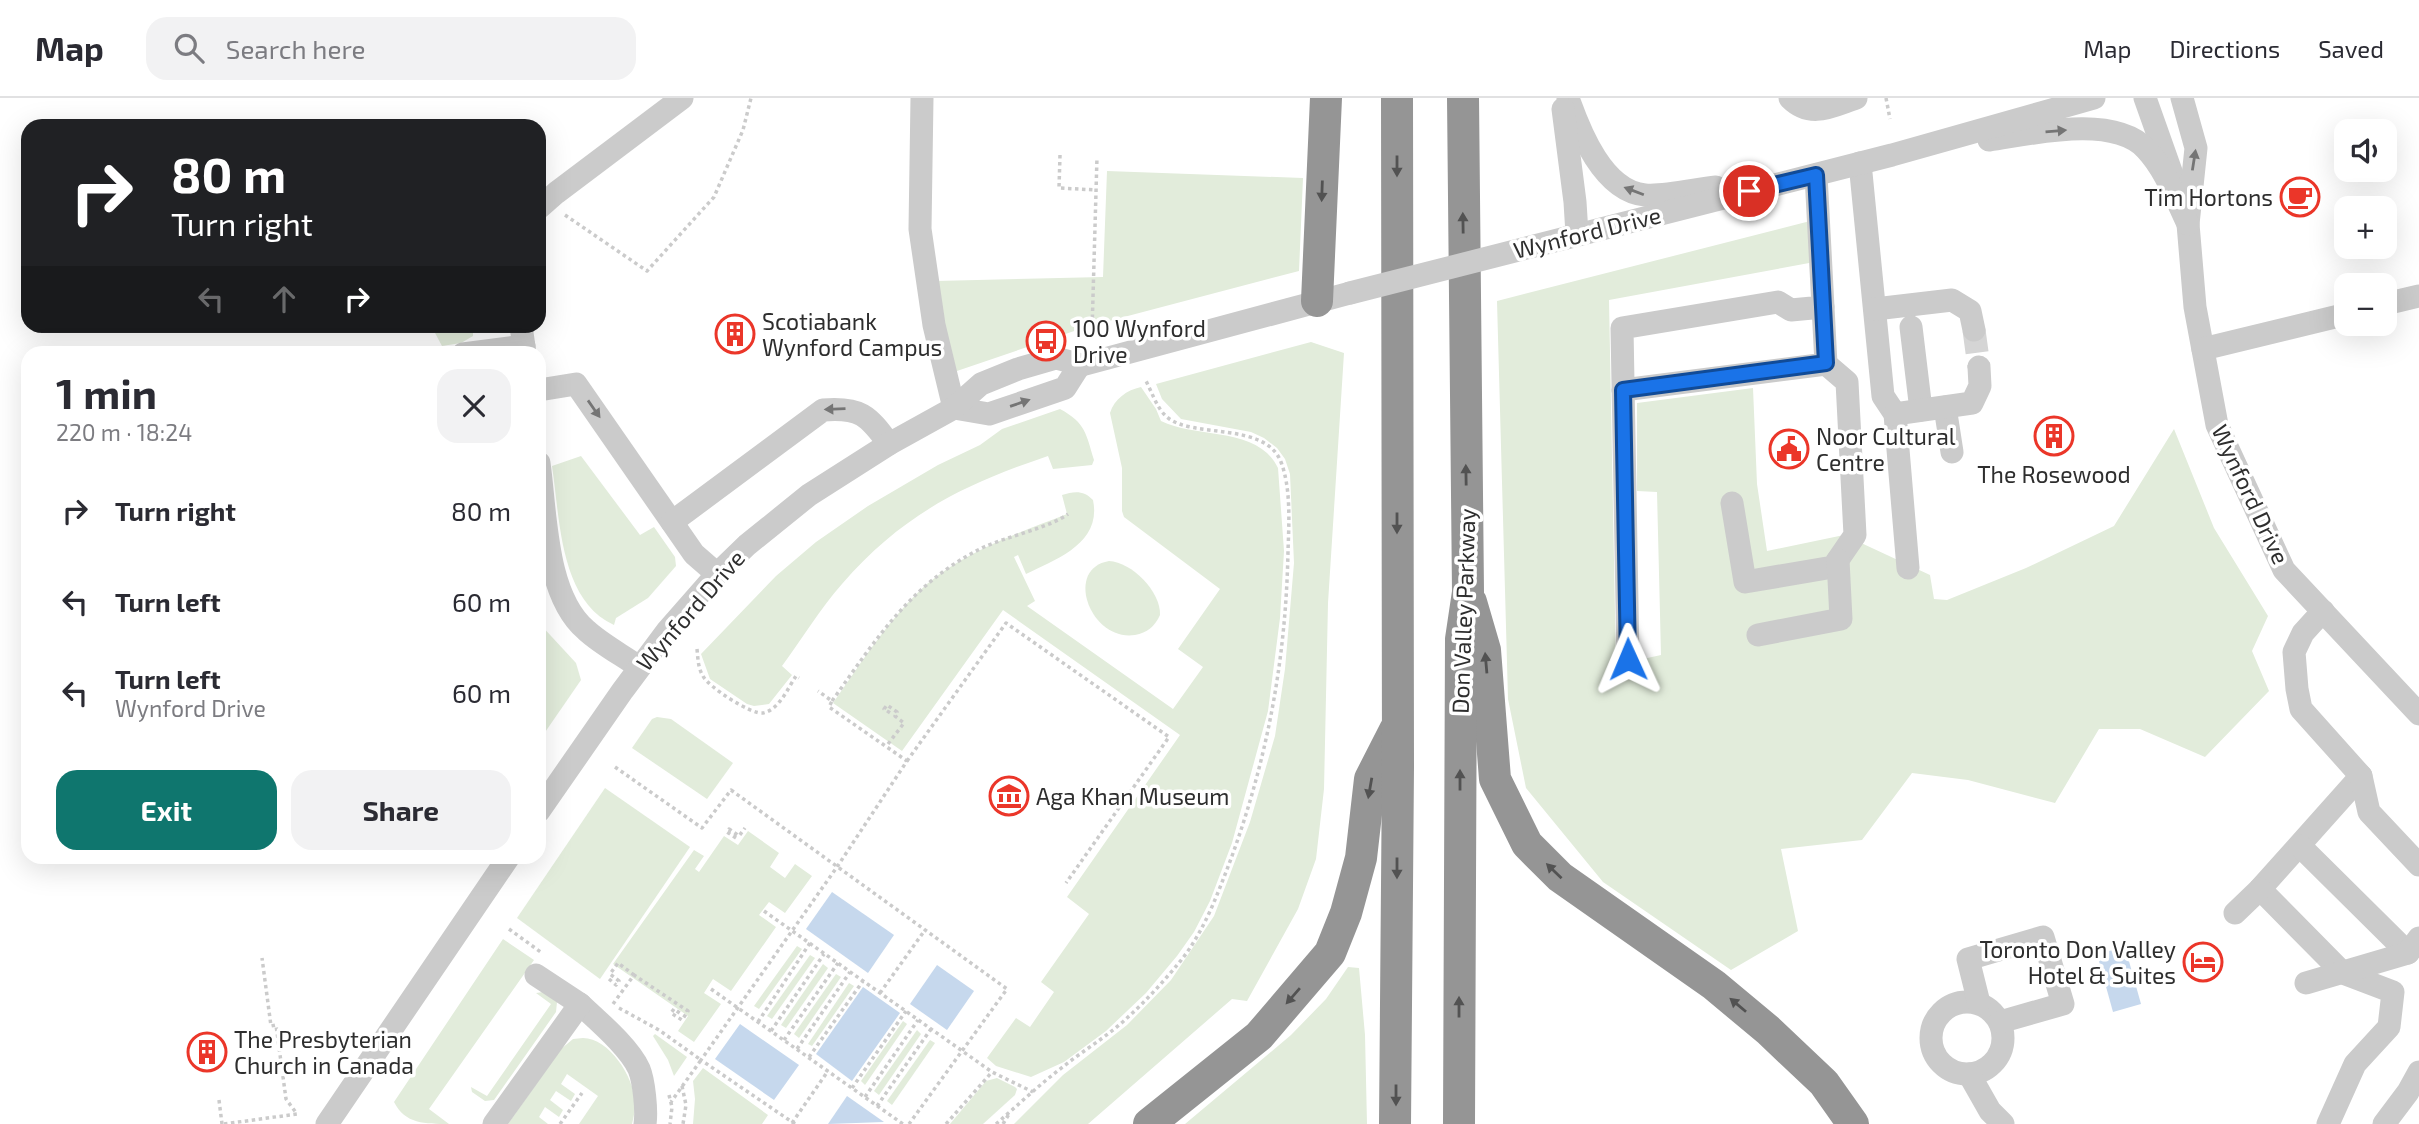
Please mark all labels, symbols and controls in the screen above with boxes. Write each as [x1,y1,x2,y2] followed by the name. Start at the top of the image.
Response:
[146,17,636,80] search box
[35,28,104,68] text: Map
[170,29,208,67] icon: search
[226,33,365,64] text: Search here
[2083,34,2131,63] text: Map
[2169,34,2280,63] text: Directions
[2318,34,2384,63] text: Saved
[2334,119,2397,336] map controls
[2334,119,2397,182] button: sound
[2045,125,2067,136] one-way arrow
[171,144,286,203] text: 80 m
[56,147,147,238] icon: right
[2189,149,2200,171] one-way arrow
[1391,155,1403,177] one-way arrow
[1719,161,1779,221] pin
[1730,172,1768,210] icon: arrive
[2279,176,2321,218] cafe icon: Tim Hortons
[1316,180,1327,202] one-way arrow
[2144,183,2273,211] place label: Tim Hortons
[1624,185,1645,196] one-way arrow
[2334,196,2397,259] button: +
[1510,200,1664,264] street label: Wynford Drive
[171,204,313,242] text: Turn right
[1457,212,1469,234] one-way arrow
[2334,273,2397,336] button: −
[192,280,230,318] icon: left
[265,280,303,318] icon: ahead
[338,280,376,318] icon: right
[762,307,942,361] place label: Scotiabank Wynford Campus
[714,313,756,355] building icon: Scotiabank Wynford Campus
[1073,314,1206,368] place label: 100 Wynford Drive
[1025,320,1067,362] bus stop icon: 100 Wynford Drive
[56,367,157,417] text: 1 min
[437,369,511,443] button: close
[1010,397,1031,408] one-way arrow
[587,400,601,418] one-way arrow
[824,404,846,415] one-way arrow
[2033,415,2075,457] building icon: The Rosewood
[56,418,192,446] text: 220 m · 18:24
[2206,420,2296,568] street label: Wynford Drive
[1816,422,1956,476] place label: Noor Cultural Centre
[1768,428,1810,470] public building icon: Noor Cultural Centre
[1977,460,2131,488] place label: The Rosewood
[1460,464,1472,486] one-way arrow
[56,492,94,530] icon: right
[115,495,236,526] text: Turn right
[451,495,511,526] text: 80 m
[1445,508,1481,714] street label: Don Valley Parkway
[1391,513,1403,535] one-way arrow
[630,544,750,676] street label: Wynford Drive
[56,583,94,621] icon: left
[115,586,221,617] text: Turn left
[452,586,511,617] text: 60 m
[1591,622,1665,696] position arrow
[1480,652,1491,674] one-way arrow
[115,663,221,694] text: Turn left
[56,674,94,712] icon: left
[452,677,511,708] text: 60 m
[115,694,266,722] text: Wynford Drive
[1454,768,1466,790] one-way arrow
[56,770,277,850] button: Exit
[291,770,511,850] button: Share
[988,775,1030,817] museum icon: Aga Khan Museum
[1364,777,1375,799] one-way arrow
[1036,782,1229,810] place label: Aga Khan Museum
[1391,857,1403,879] one-way arrow
[1546,863,1563,879] one-way arrow
[1979,935,2176,989] place label: Toronto Don Valley Hotel & Suites
[2182,941,2224,983] hotel icon: Toronto Don Valley Hotel & Suites
[1285,987,1301,1005] one-way arrow
[1453,996,1465,1018] one-way arrow
[1730,998,1747,1013] one-way arrow
[234,1025,414,1079] place label: The Presbyterian Church in Canada
[186,1031,228,1073] building icon: The Presbyterian Church in Canada
[1390,1085,1402,1107] one-way arrow

